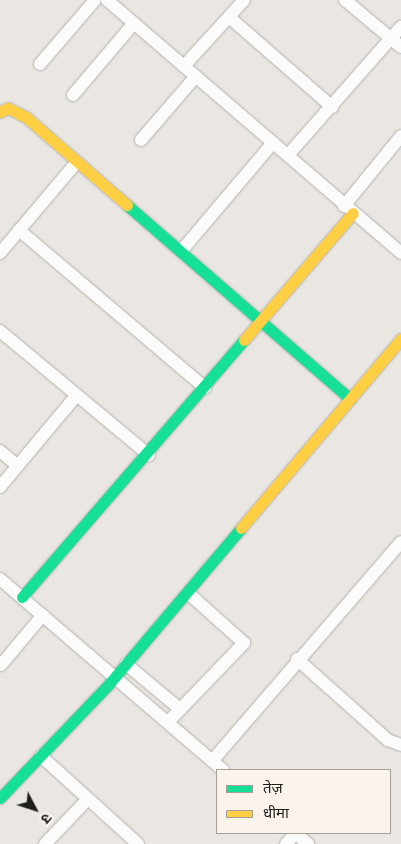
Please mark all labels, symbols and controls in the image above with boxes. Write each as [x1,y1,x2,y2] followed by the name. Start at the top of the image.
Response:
[216,769,391,834] legend
[263,779,283,796] text: तेज़
[10,784,60,834] north arrow
[263,804,289,821] text: धीमा
[38,810,55,827] text: उ

